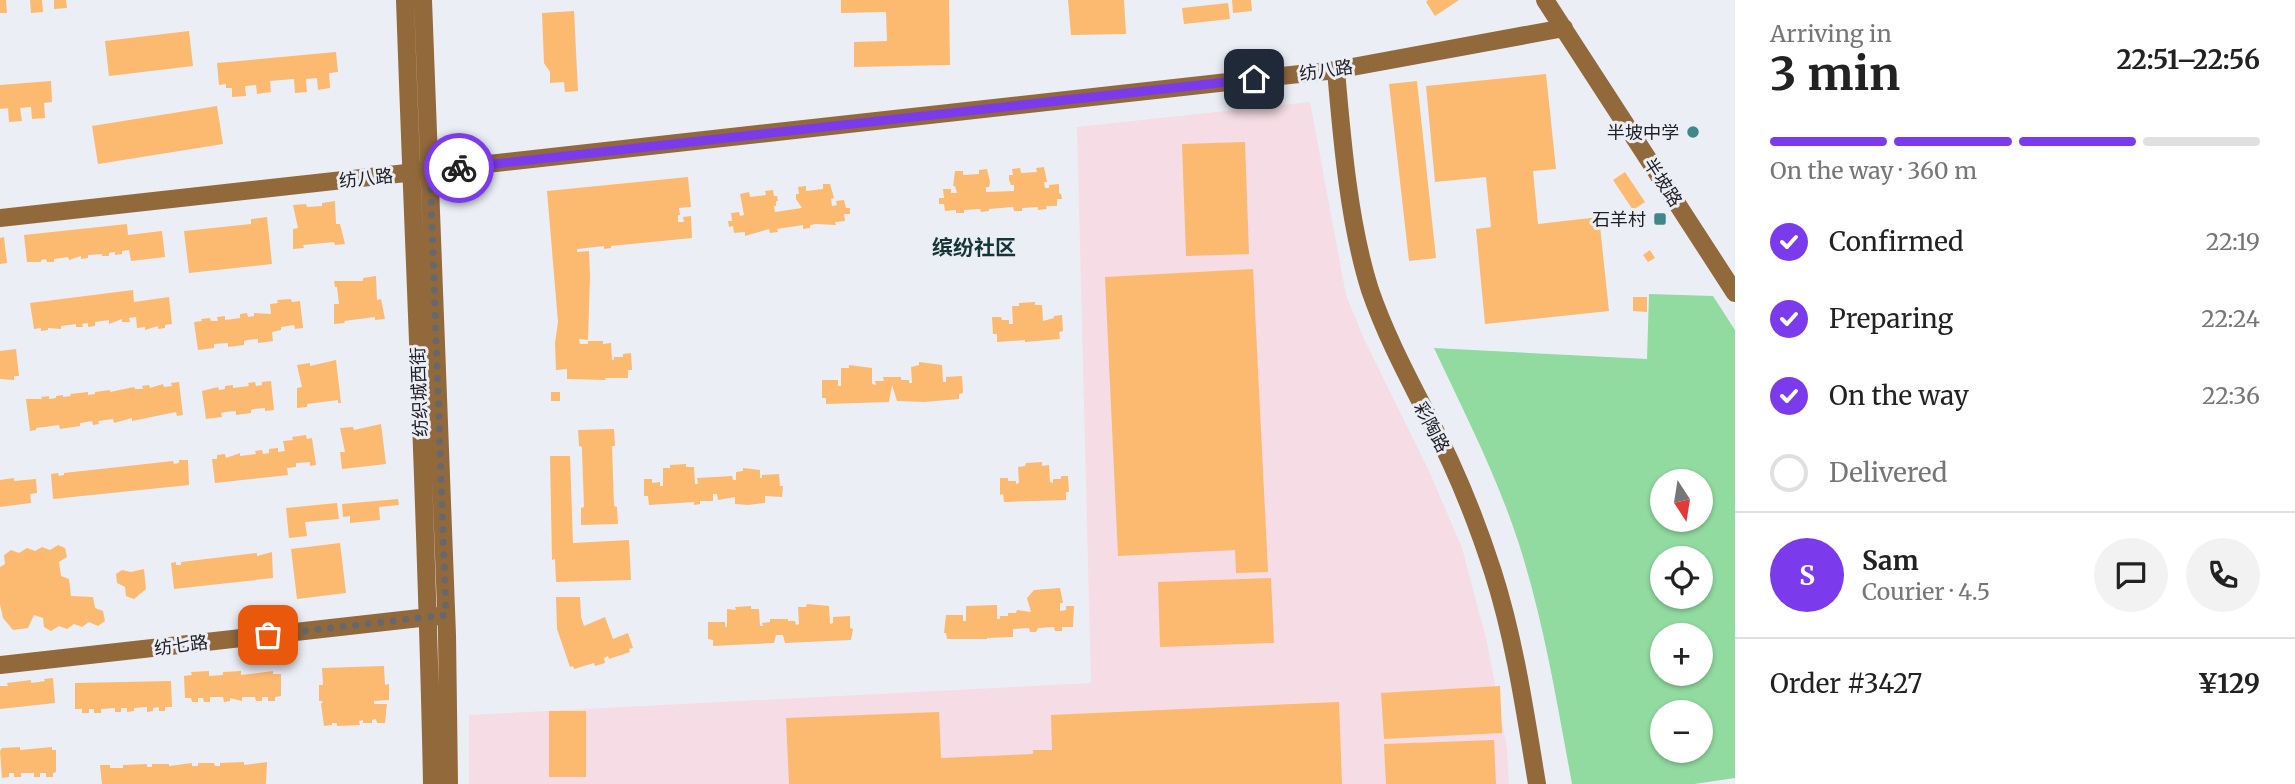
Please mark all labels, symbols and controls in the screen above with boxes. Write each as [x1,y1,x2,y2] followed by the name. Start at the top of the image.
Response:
[1770,19,1892,48] text: Arriving in
[2117,43,2260,76] text: 22:51–22:56
[1770,45,1900,103] text: 3 min
[1224,49,1284,109] pin
[1298,55,1354,85] street label: 纺八路
[1235,60,1273,98] icon: home
[1607,121,1679,144] place label: 半坡中学
[1685,124,1701,140] marker: 半坡中学
[424,133,494,203] courier
[440,149,478,187] icon: bike
[1639,153,1687,211] street label: 半坡路
[1770,156,1977,185] text: On the way · 360 m
[338,164,394,192] street label: 纺八路
[1592,208,1646,231] place label: 石羊村
[1652,211,1668,227] marker: 石羊村
[1770,223,1808,261] icon: check
[1829,225,1964,258] text: Confirmed
[2206,227,2260,256] text: 22:19
[932,234,1016,261] district label: 缤纷社区
[1770,300,1808,338] icon: check
[1829,302,1953,335] text: Preparing
[2201,304,2260,333] text: 22:24
[406,347,432,437] street label: 纺织城西街
[1770,377,1808,415] icon: check
[1829,379,1969,412] text: On the way
[2202,381,2260,410] text: 22:36
[1409,398,1455,456] street label: 彩陶路
[1829,456,1948,489] text: Delivered
[1650,469,1713,532] north arrow
[1650,469,1713,763] map controls
[2094,538,2168,612] button: chat
[2186,538,2260,612] button: phone
[1862,544,1919,577] text: Sam
[1650,546,1713,609] button: locate
[1799,559,1815,592] text: S
[1862,577,1990,606] text: Courier · 4.5
[238,605,298,665] pin
[249,616,287,654] icon: bag
[1650,623,1713,686] button: +
[153,630,209,660] street label: 纺七路
[1770,667,1922,700] text: Order #3427
[2197,667,2260,700] text: ¥129
[1650,700,1713,763] button: −

